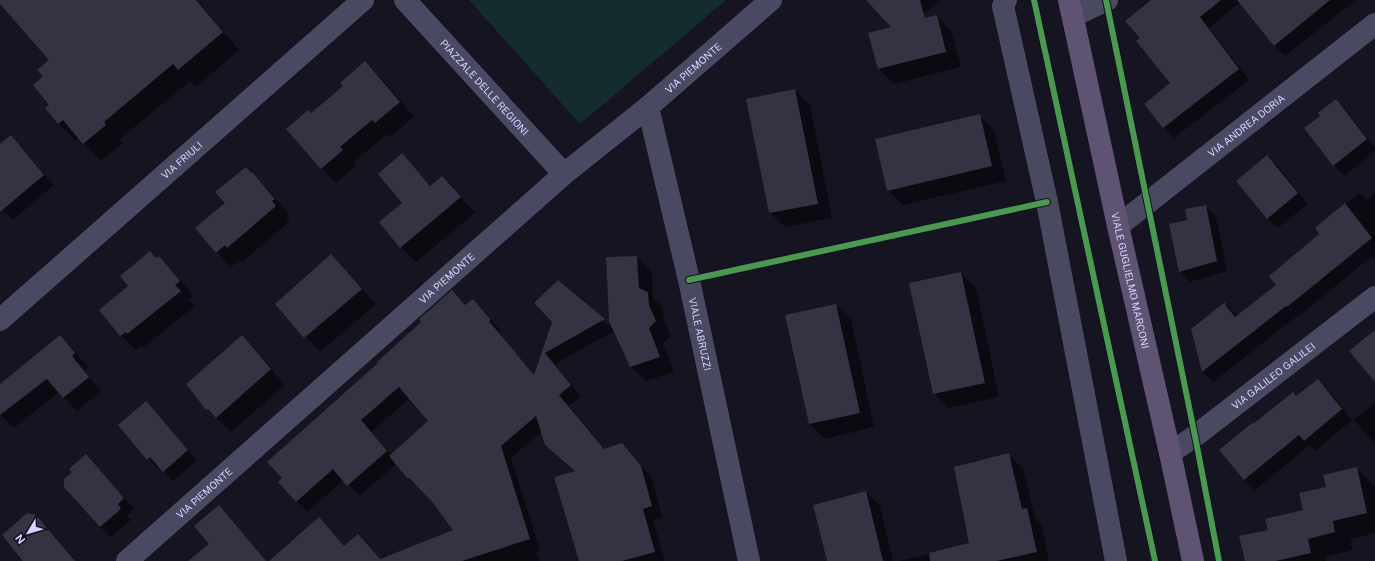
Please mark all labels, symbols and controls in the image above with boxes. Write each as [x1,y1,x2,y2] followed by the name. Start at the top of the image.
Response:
[438,37,531,137] street label: PIAZZALE DELLE REGIONI
[663,40,724,95] street label: VIA PIEMONTE
[1205,91,1287,159] street label: VIA ANDREA DORIA
[159,139,204,181] street label: VIA FRIULI
[1109,211,1152,350] street label: VIALE GUGLIELMO MARCONI
[416,250,477,306] street label: VIA PIEMONTE
[687,296,714,372] street label: VIALE ABRUZZI
[1229,340,1317,412] street label: VIA GALILEO GALILEI
[174,465,234,521] street label: VIA PIEMONTE
[8,513,48,553] north arrow
[13,532,27,546] text: N

